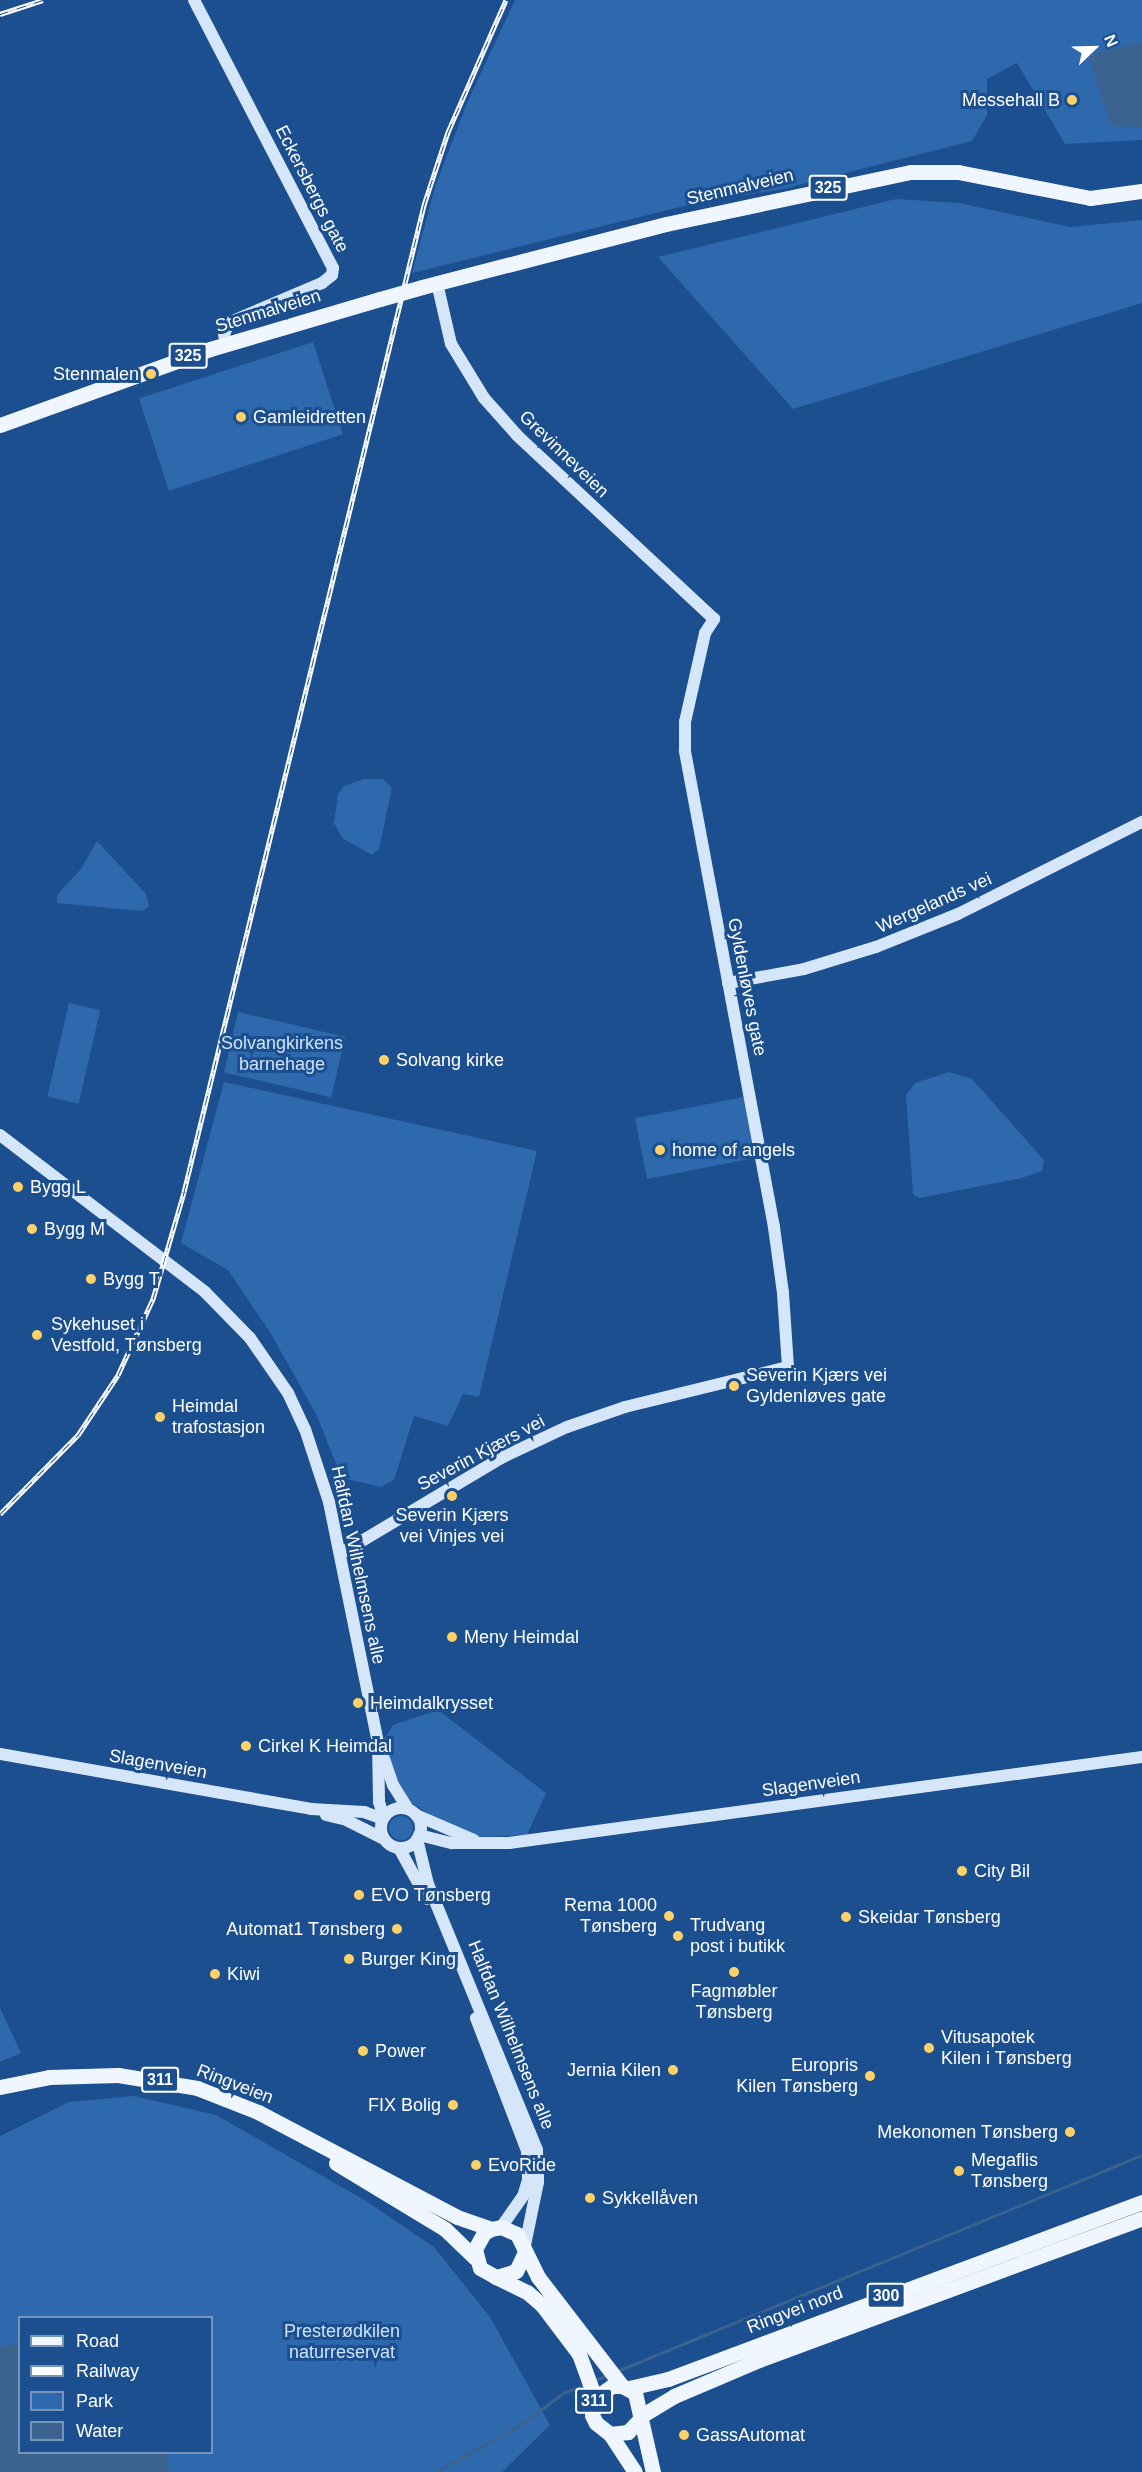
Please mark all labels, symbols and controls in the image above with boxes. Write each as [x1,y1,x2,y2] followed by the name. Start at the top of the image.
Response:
[1064,18,1124,78] north arrow
[1101,32,1121,49] text: N
[962,89,1060,111] place label: Messehall B
[1065,93,1079,107] marker: Messehall B
[271,122,353,256] street label: Eckersbergs gate
[684,164,796,210] street label: Stenmalveien
[808,175,848,201] road number: 325
[213,285,323,337] street label: Stenmalveien
[168,343,207,369] road number: 325
[53,363,139,385] place label: Stenmalen
[144,367,158,381] marker: Stenmalen
[253,406,366,428] place label: Gamleidretten
[515,406,613,502] street label: Grevinneveien
[234,410,248,424] marker: Gamleidretten
[873,868,995,938] street label: Wergelands vei
[723,916,771,1058] street label: Gyldenløves gate
[221,1033,343,1076] park label: Solvangkirkens barnehage
[396,1049,504,1071] place label: Solvang kirke
[377,1053,391,1067] marker: Solvang kirke
[672,1139,795,1161] place label: home of angels
[653,1143,667,1157] marker: home of angels
[30,1176,86,1198] place label: Bygg L
[11,1180,25,1194] marker: Bygg L
[44,1218,105,1240] place label: Bygg M
[25,1222,39,1236] marker: Bygg M
[103,1268,160,1290] place label: Bygg T
[84,1272,98,1286] marker: Bygg T
[51,1314,202,1356] place label: Sykehuset i Vestfold, Tønsberg
[28,1326,46,1344] marker: Sykehuset i Vestfold, Tønsberg
[746,1365,887,1408] place label: Severin Kjærs vei Gyldenløves gate
[727,1379,741,1393] marker: Severin Kjærs vei Gyldenløves gate
[172,1396,265,1438] place label: Heimdal trafostasjon
[153,1410,167,1424] marker: Heimdal trafostasjon
[414,1410,548,1496] street label: Severin Kjærs vei
[326,1464,390,1666] street label: Halfdan Wilhelmsens alle
[445,1489,459,1503] marker: Severin Kjærs vei Vinjes vei
[395,1505,509,1547] place label: Severin Kjærs vei Vinjes vei
[464,1626,579,1648] place label: Meny Heimdal
[445,1630,459,1644] marker: Meny Heimdal
[370,1692,493,1714] place label: Heimdalkrysset
[351,1696,365,1710] marker: Heimdalkrysset
[258,1735,392,1757] place label: Cirkel K Heimdal
[239,1739,253,1753] marker: Cirkel K Heimdal
[107,1745,209,1783] street label: Slagenveien
[760,1766,862,1802] street label: Slagenveien
[974,1860,1030,1882] place label: City Bil
[955,1864,969,1878] marker: City Bil
[371,1884,491,1906] place label: EVO Tønsberg
[352,1888,366,1902] marker: EVO Tønsberg
[564,1895,657,1938] place label: Rema 1000 Tønsberg
[858,1906,1001,1928] place label: Skeidar Tønsberg
[662,1909,676,1923] marker: Rema 1000 Tønsberg
[839,1910,853,1924] marker: Skeidar Tønsberg
[690,1915,785,1958] place label: Trudvang post i butikk
[226,1918,385,1940] place label: Automat1 Tønsberg
[390,1922,404,1936] marker: Automat1 Tønsberg
[671,1929,685,1943] marker: Trudvang post i butikk
[463,1937,559,2133] street label: Halfdan Wilhelmsens alle
[361,1948,456,1970] place label: Burger King
[342,1952,356,1966] marker: Burger King
[227,1963,260,1985] place label: Kiwi
[727,1965,741,1979] marker: Fagmøbler Tønsberg
[208,1967,222,1981] marker: Kiwi
[690,1981,778,2024] place label: Fagmøbler Tønsberg
[941,2027,1072,2070] place label: Vitusapotek Kilen i Tønsberg
[375,2040,426,2062] place label: Power
[922,2041,936,2055] marker: Vitusapotek Kilen i Tønsberg
[356,2044,370,2058] marker: Power
[736,2055,858,2098] place label: Europris Kilen Tønsberg
[567,2059,661,2081] place label: Jernia Kilen
[194,2060,276,2108] street label: Ringveien
[666,2063,680,2077] marker: Jernia Kilen
[140,2067,180,2093] road number: 311
[863,2069,877,2083] marker: Europris Kilen Tønsberg
[368,2094,441,2116] place label: FIX Bolig
[446,2098,460,2112] marker: FIX Bolig
[877,2121,1058,2143] place label: Mekonomen Tønsberg
[1063,2125,1077,2139] marker: Mekonomen Tønsberg
[971,2150,1048,2192] place label: Megaflis Tønsberg
[488,2154,556,2176] place label: EvoRide
[469,2158,483,2172] marker: EvoRide
[952,2164,966,2178] marker: Megaflis Tønsberg
[602,2187,698,2209] place label: Sykkellåven
[583,2191,597,2205] marker: Sykkellåven
[744,2282,846,2338] street label: Ringvei nord
[866,2283,906,2309] road number: 300
[18,2316,213,2454] legend
[284,2321,400,2364] park label: Presterødkilen naturreservat
[76,2331,119,2351] text: Road
[76,2361,139,2381] text: Railway
[574,2388,614,2414] road number: 311
[76,2391,113,2411] text: Park
[76,2421,123,2441] text: Water
[696,2424,805,2446] place label: GassAutomat
[677,2428,691,2442] marker: GassAutomat

